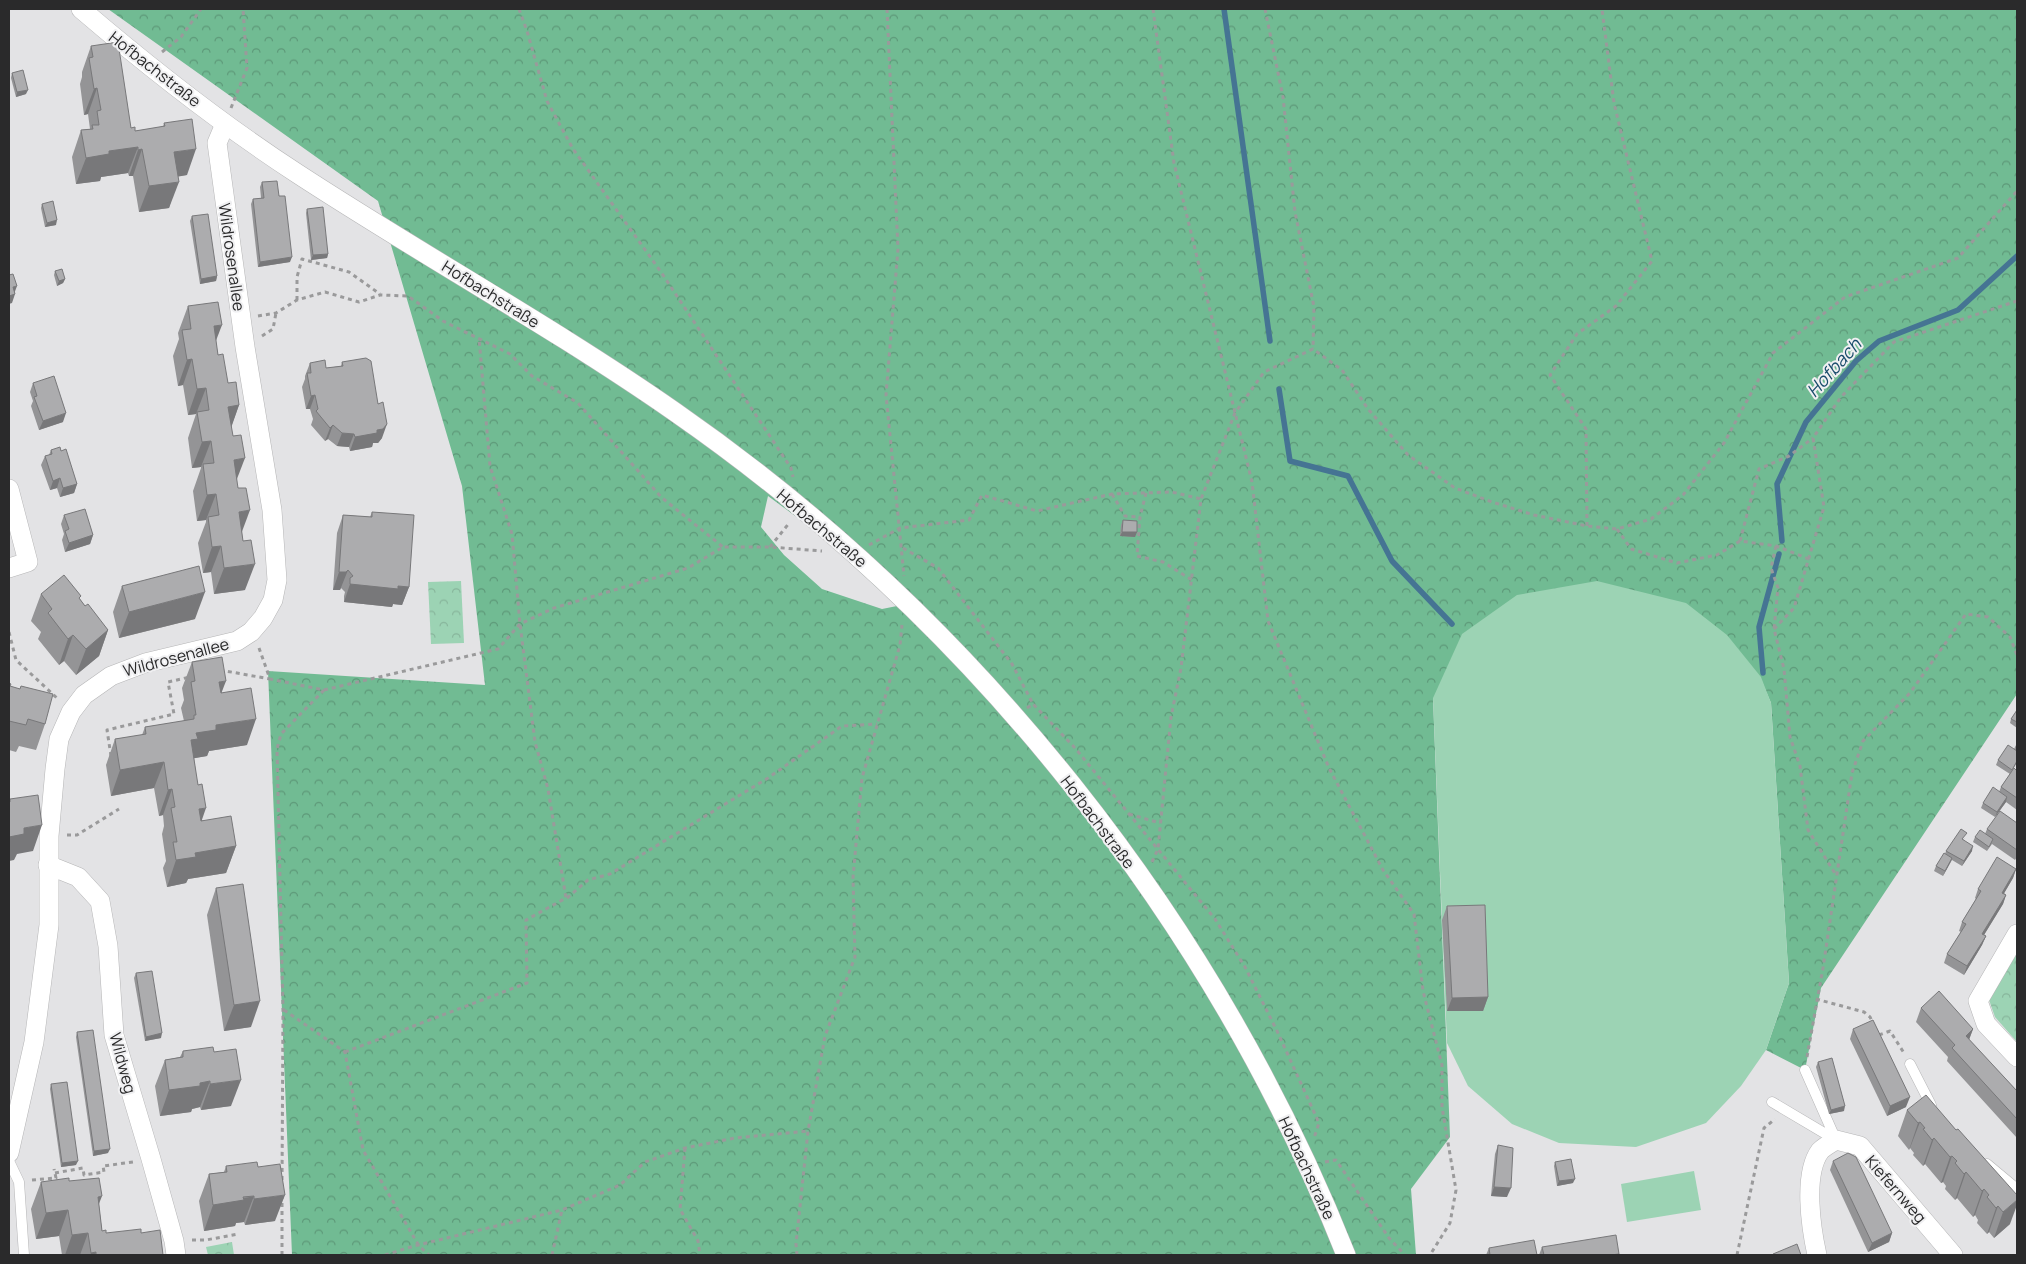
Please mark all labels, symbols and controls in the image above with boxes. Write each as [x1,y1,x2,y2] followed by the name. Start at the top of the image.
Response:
[104,26,206,112] street label: Hofbachstraße
[214,202,250,312] street label: Wildrosenallee
[438,255,544,333] street label: Hofbachstraße
[1801,332,1867,402] water label: Hofbach
[772,484,872,572] street label: Hofbachstraße
[121,632,231,682] street label: Wildrosenallee
[1056,771,1140,873] street label: Hofbachstraße
[104,1030,142,1096] street label: Wildweg
[1273,1113,1341,1223] street label: Hofbachstraße
[1860,1150,1932,1228] street label: Kiefernweg

